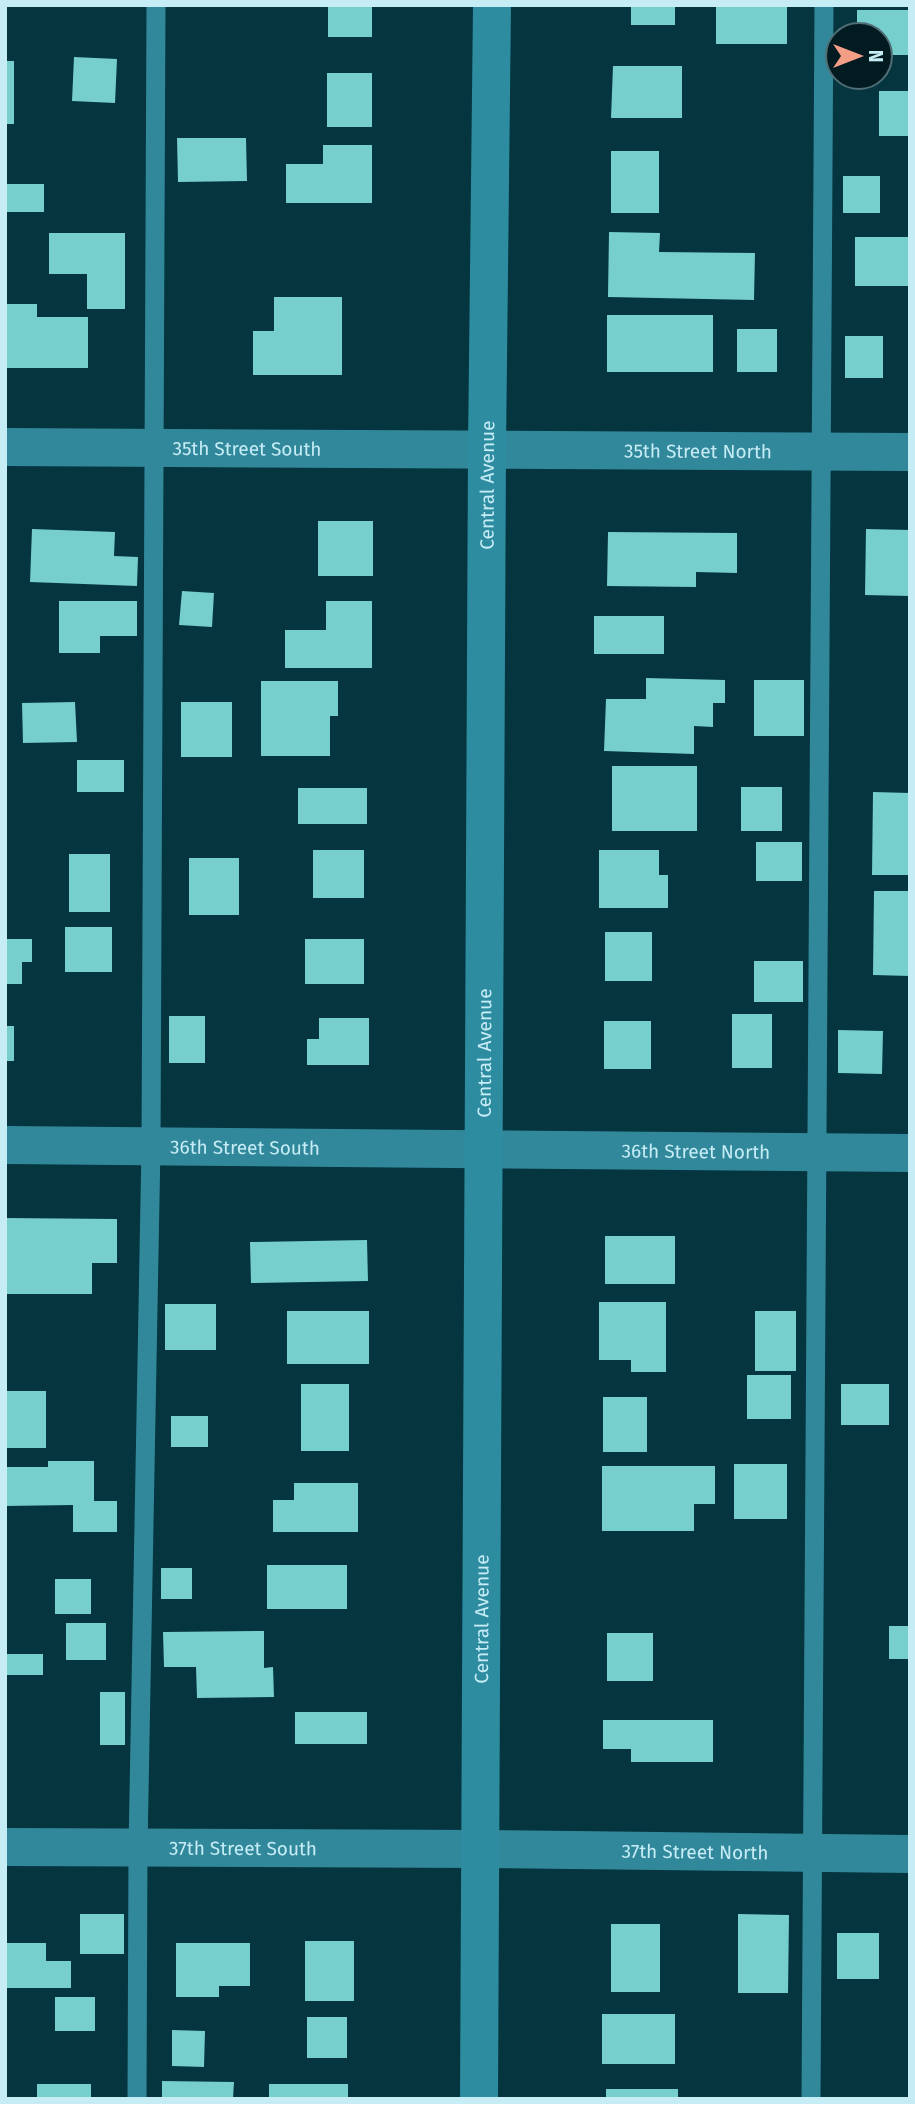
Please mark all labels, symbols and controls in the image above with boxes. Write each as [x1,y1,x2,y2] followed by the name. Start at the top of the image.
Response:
[824,21,894,91] north arrow
[864,50,887,62] text: N
[475,420,499,550] street label: Central Avenue
[172,436,322,460] street label: 35th Street South
[624,439,772,463] street label: 35th Street North
[472,988,496,1118] street label: Central Avenue
[170,1135,320,1159] street label: 36th Street South
[622,1139,770,1163] street label: 36th Street North
[470,1554,493,1684] street label: Central Avenue
[169,1836,317,1860] street label: 37th Street South
[621,1839,769,1864] street label: 37th Street North

